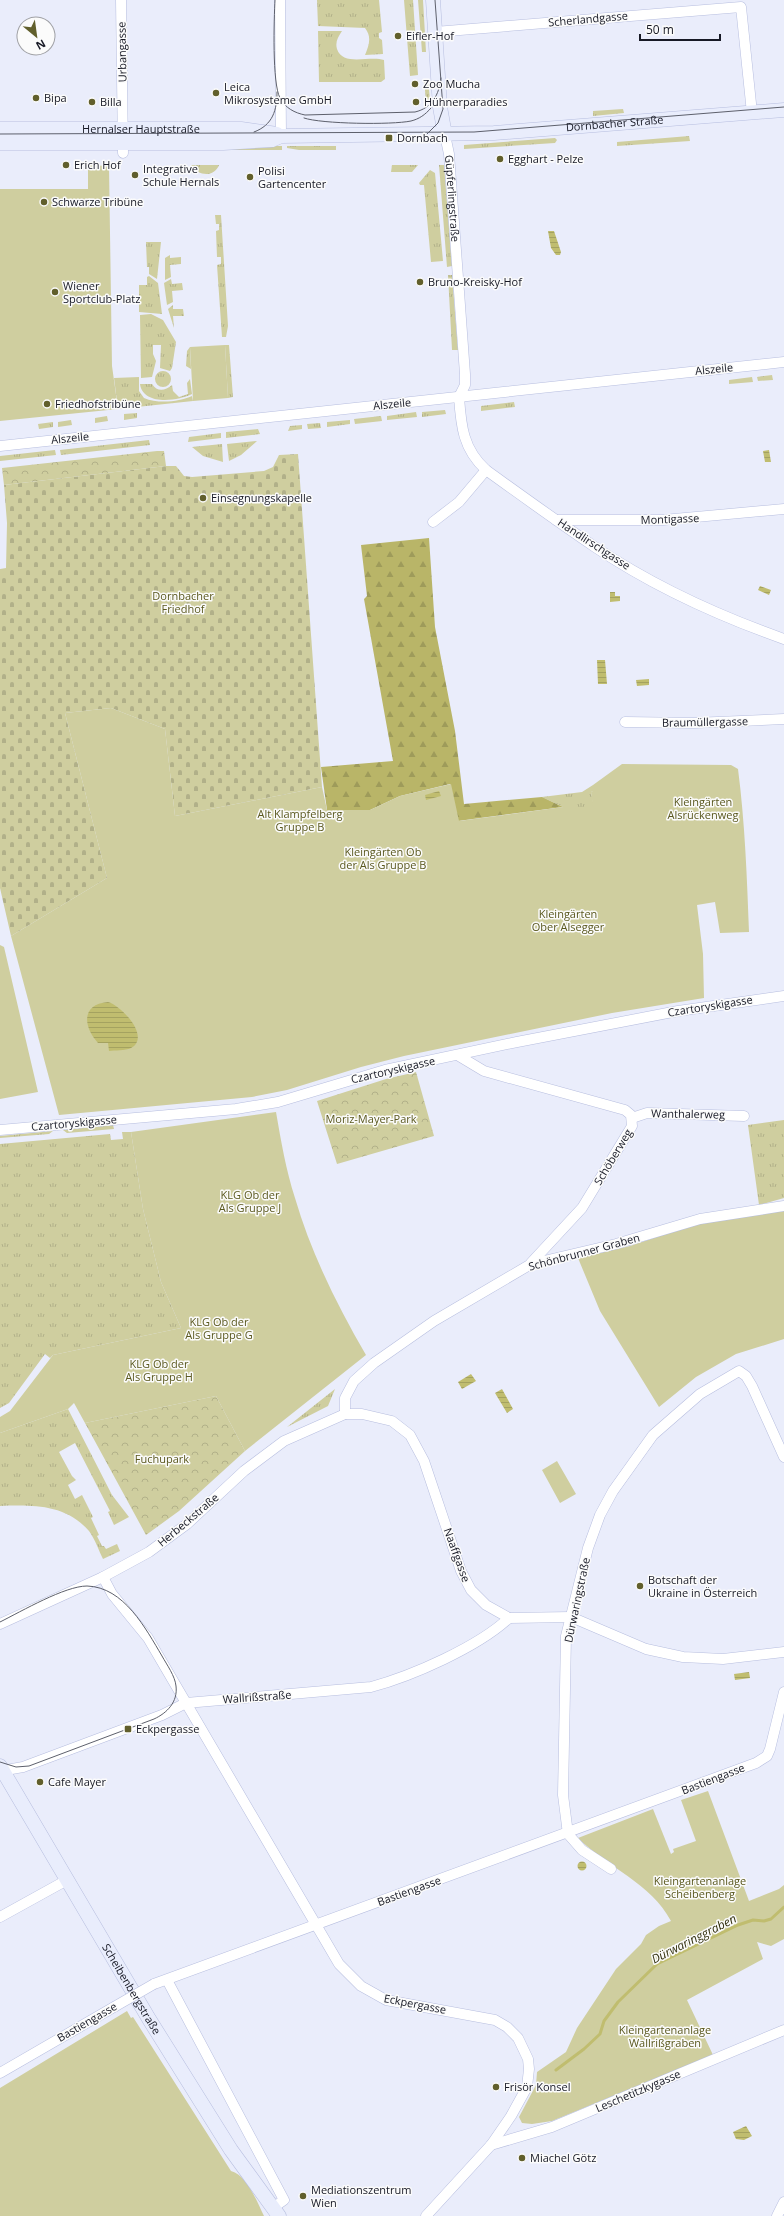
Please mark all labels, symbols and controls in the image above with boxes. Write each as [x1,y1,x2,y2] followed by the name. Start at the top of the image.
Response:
[548,8,628,29] street label: Scherlandgasse
[16,16,56,56] north arrow
[640,16,720,42] scale bar
[113,21,130,83] street label: Urbangasse
[646,21,674,38] text: 50 m
[406,28,455,43] place label: Eifler-Hof
[393,31,403,41] marker: Eifler-Hof
[34,36,49,54] text: N
[423,76,480,91] place label: Zoo Mucha
[224,79,332,107] place label: Leica Mikrosysteme GmbH
[410,79,420,89] marker: Zoo Mucha
[211,88,221,98] marker: Leica Mikrosysteme GmbH
[44,90,67,105] place label: Bipa
[31,93,41,103] marker: Bipa
[100,94,122,109] place label: Billa
[424,94,507,109] place label: Hühnerparadies
[87,97,97,107] marker: Billa
[411,97,421,107] marker: Hühnerparadies
[565,112,664,134] street label: Dornbacher Straße
[82,121,200,136] street label: Hernalser Hauptstraße
[397,130,448,145] place label: Dornbach
[384,133,394,143] marker: Dornbach
[508,151,584,166] place label: Egghart - Pelze
[442,154,463,242] street label: Güpferlingstraße
[495,154,505,164] marker: Egghart - Pelze
[74,157,122,172] place label: Erich Hof
[61,160,71,170] marker: Erich Hof
[143,161,219,189] place label: Integrative Schule Hernals
[258,163,327,191] place label: Polisi Gartencenter
[130,170,140,180] marker: Integrative Schule Hernals
[245,172,255,182] marker: Polisi Gartencenter
[52,194,143,209] place label: Schwarze Tribüne
[39,197,49,207] marker: Schwarze Tribüne
[428,274,523,289] place label: Bruno-Kreisky-Hof
[415,277,425,287] marker: Bruno-Kreisky-Hof
[63,278,140,306] place label: Wiener Sportclub-Platz
[50,287,60,297] marker: Wiener Sportclub-Platz
[694,359,734,378] street label: Alszeile
[372,394,412,413] street label: Alszeile
[55,396,141,411] place label: Friedhofstribüne
[42,399,52,409] marker: Friedhofstribüne
[50,428,90,447] street label: Alszeile
[211,490,312,505] place label: Einsegnungskapelle
[198,493,208,503] marker: Einsegnungskapelle
[640,510,700,527] street label: Montigasse
[555,514,633,573] street label: Handlirschgasse
[152,588,214,616] park label: Dornbacher Friedhof
[662,713,748,730] street label: Braumüllergasse
[668,794,738,822] park label: Kleingärten Alsrückenweg
[257,806,343,834] park label: Alt Klampfelberg Gruppe B
[340,844,426,872] park label: Kleingärten Ob der Als Gruppe B
[532,906,605,934] park label: Kleingärten Ober Alsegger
[666,991,753,1020] street label: Czartoryskigasse
[349,1053,436,1086] street label: Czartoryskigasse
[651,1105,725,1122] street label: Wanthalerweg
[31,1111,117,1134] street label: Czartoryskigasse
[325,1111,417,1126] park label: Moriz-Mayer-Park
[590,1126,635,1187] street label: Schöberweg
[219,1187,281,1215] park label: KLG Ob der Als Gruppe J
[527,1229,641,1274] street label: Schönbrunner Graben
[185,1314,253,1342] park label: KLG Ob der Als Gruppe G
[125,1356,193,1384] park label: KLG Ob der Als Gruppe H
[135,1451,189,1466] park label: Fuchupark
[154,1490,221,1550] street label: Herbeckstraße
[441,1526,474,1584] street label: Naaffgasse
[560,1556,593,1644] street label: Dürwaringstraße
[648,1572,757,1600] place label: Botschaft der Ukraine in Österreich
[635,1581,645,1591] marker: Botschaft der Ukraine in Österreich
[222,1687,292,1706] street label: Wallrißstraße
[136,1721,199,1736] place label: Eckpergasse
[123,1724,133,1734] marker: Eckpergasse
[679,1760,747,1798] street label: Bastiengasse
[48,1774,106,1789] place label: Cafe Mayer
[35,1777,45,1787] marker: Cafe Mayer
[375,1872,443,1909] street label: Bastiengasse
[654,1873,746,1901] park label: Kleingartenanlage Scheibenberg
[648,1910,739,1967] water label: Dürwaringgraben
[99,1941,165,2037] street label: Scheibenbergstraße
[383,1990,448,2017] street label: Eckpergasse
[54,1998,119,2045] street label: Bastiengasse
[619,2022,711,2050] park label: Kleingartenanlage Wallrißgraben
[593,2066,683,2115] street label: Leschetitzkygasse
[504,2079,570,2094] place label: Frisör Konsel
[491,2082,501,2092] marker: Frisör Konsel
[530,2150,596,2165] place label: Miachel Götz
[517,2153,527,2163] marker: Miachel Götz
[311,2182,411,2210] place label: Mediationszentrum Wien
[298,2191,308,2201] marker: Mediationszentrum Wien

